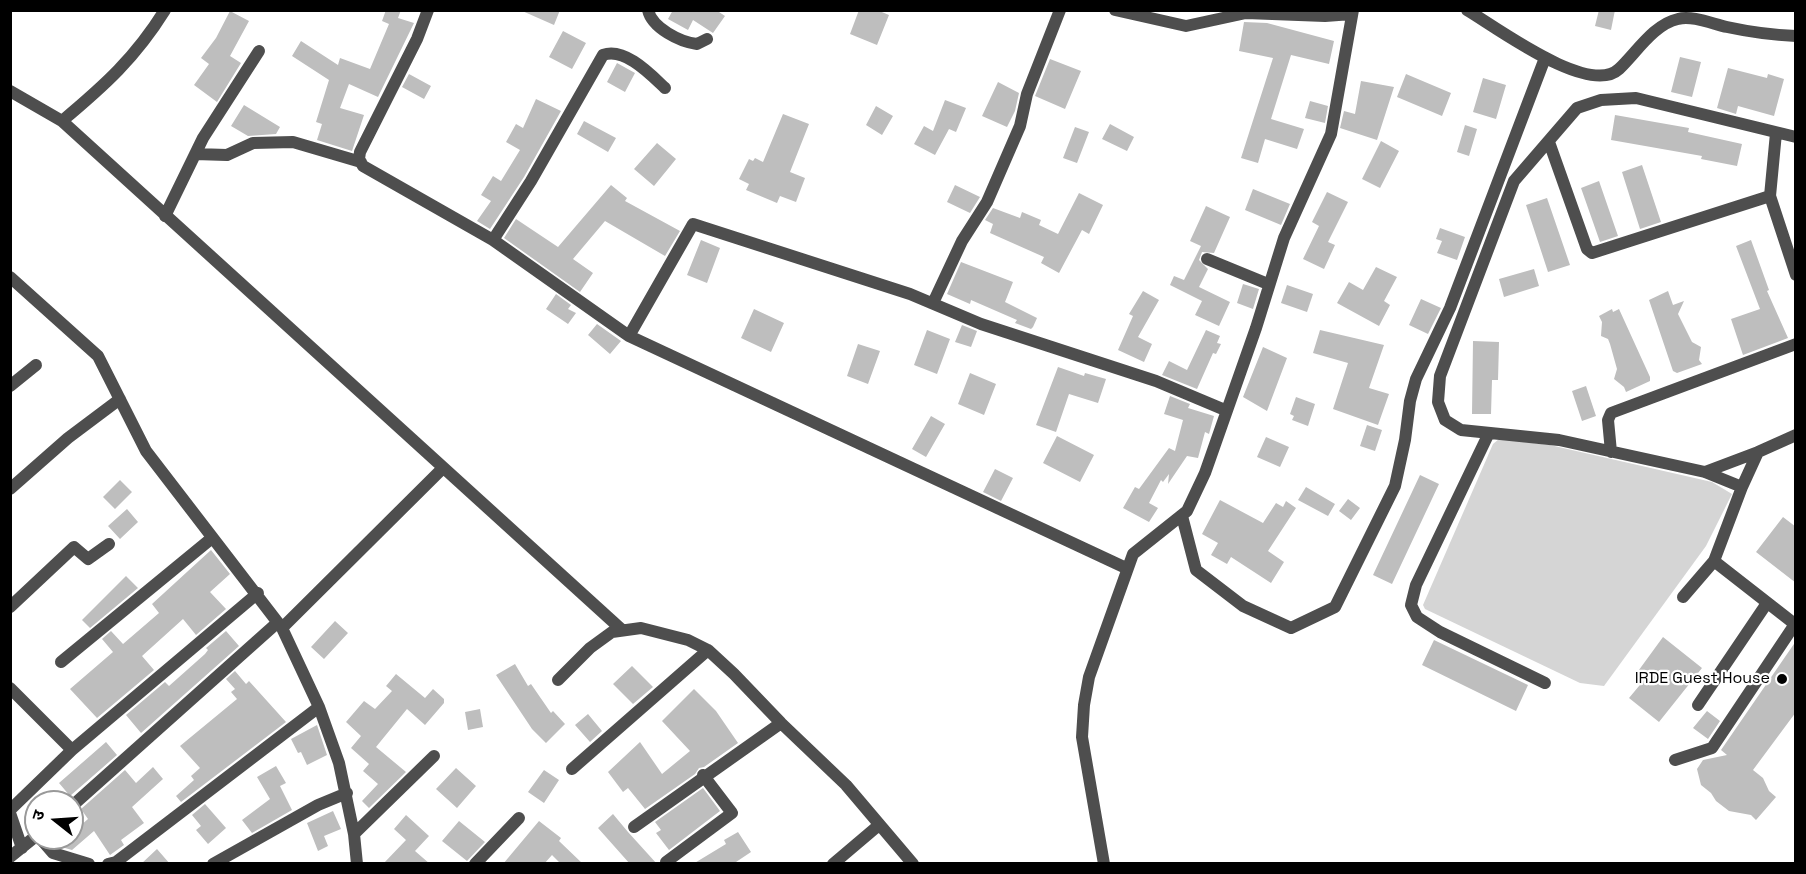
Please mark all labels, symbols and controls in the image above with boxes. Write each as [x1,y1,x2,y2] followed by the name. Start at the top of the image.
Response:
[1635,669,1770,689] place label: IRDE Guest House
[1775,672,1789,686] marker: IRDE Guest House
[24,790,84,850] north arrow
[27,808,50,823] text: उ

